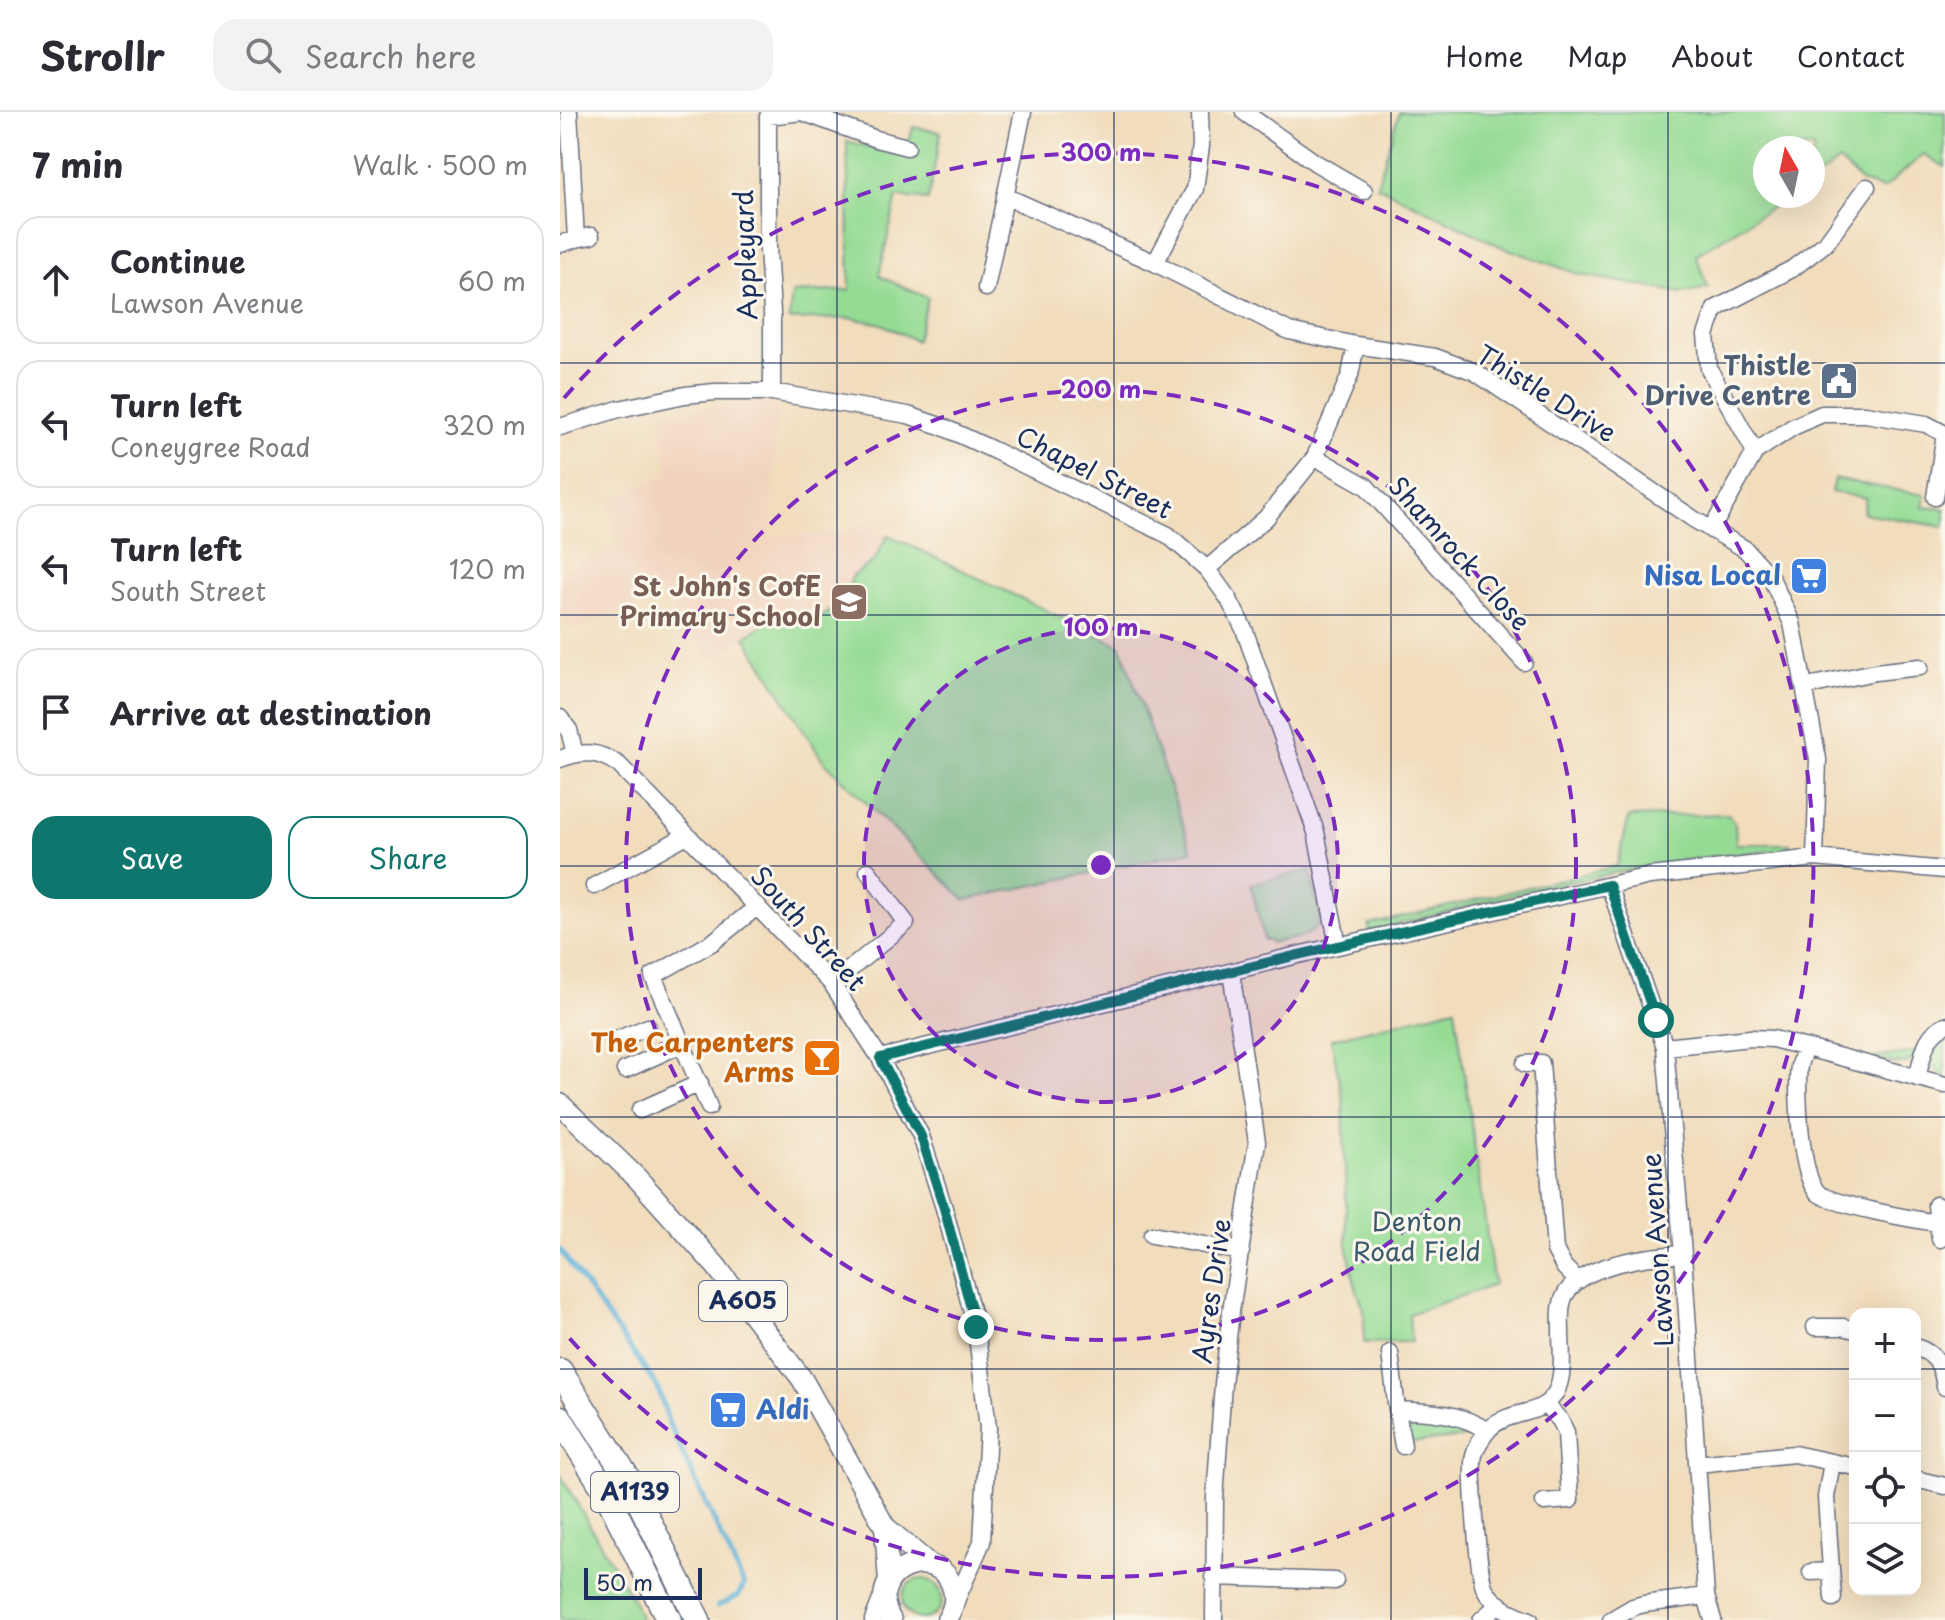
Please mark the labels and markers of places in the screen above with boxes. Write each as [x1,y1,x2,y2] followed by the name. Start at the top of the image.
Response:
[1645,345,1811,414] place label: Thistle Drive Centre
[1818,360,1860,402] public building icon: Thistle Drive Centre
[1644,555,1781,594] place label: Nisa Local
[1788,555,1830,597] supermarket icon: Nisa Local
[619,566,821,635] place label: St John's CofE Primary School
[828,581,870,623] school or university icon: St John's CofE Primary School
[1087,851,1115,879] centre of rings
[590,1022,794,1091] place label: The Carpenters Arms
[801,1037,843,1079] bar icon: The Carpenters Arms
[707,1389,749,1431] supermarket icon: Aldi
[756,1389,809,1428] place label: Aldi

